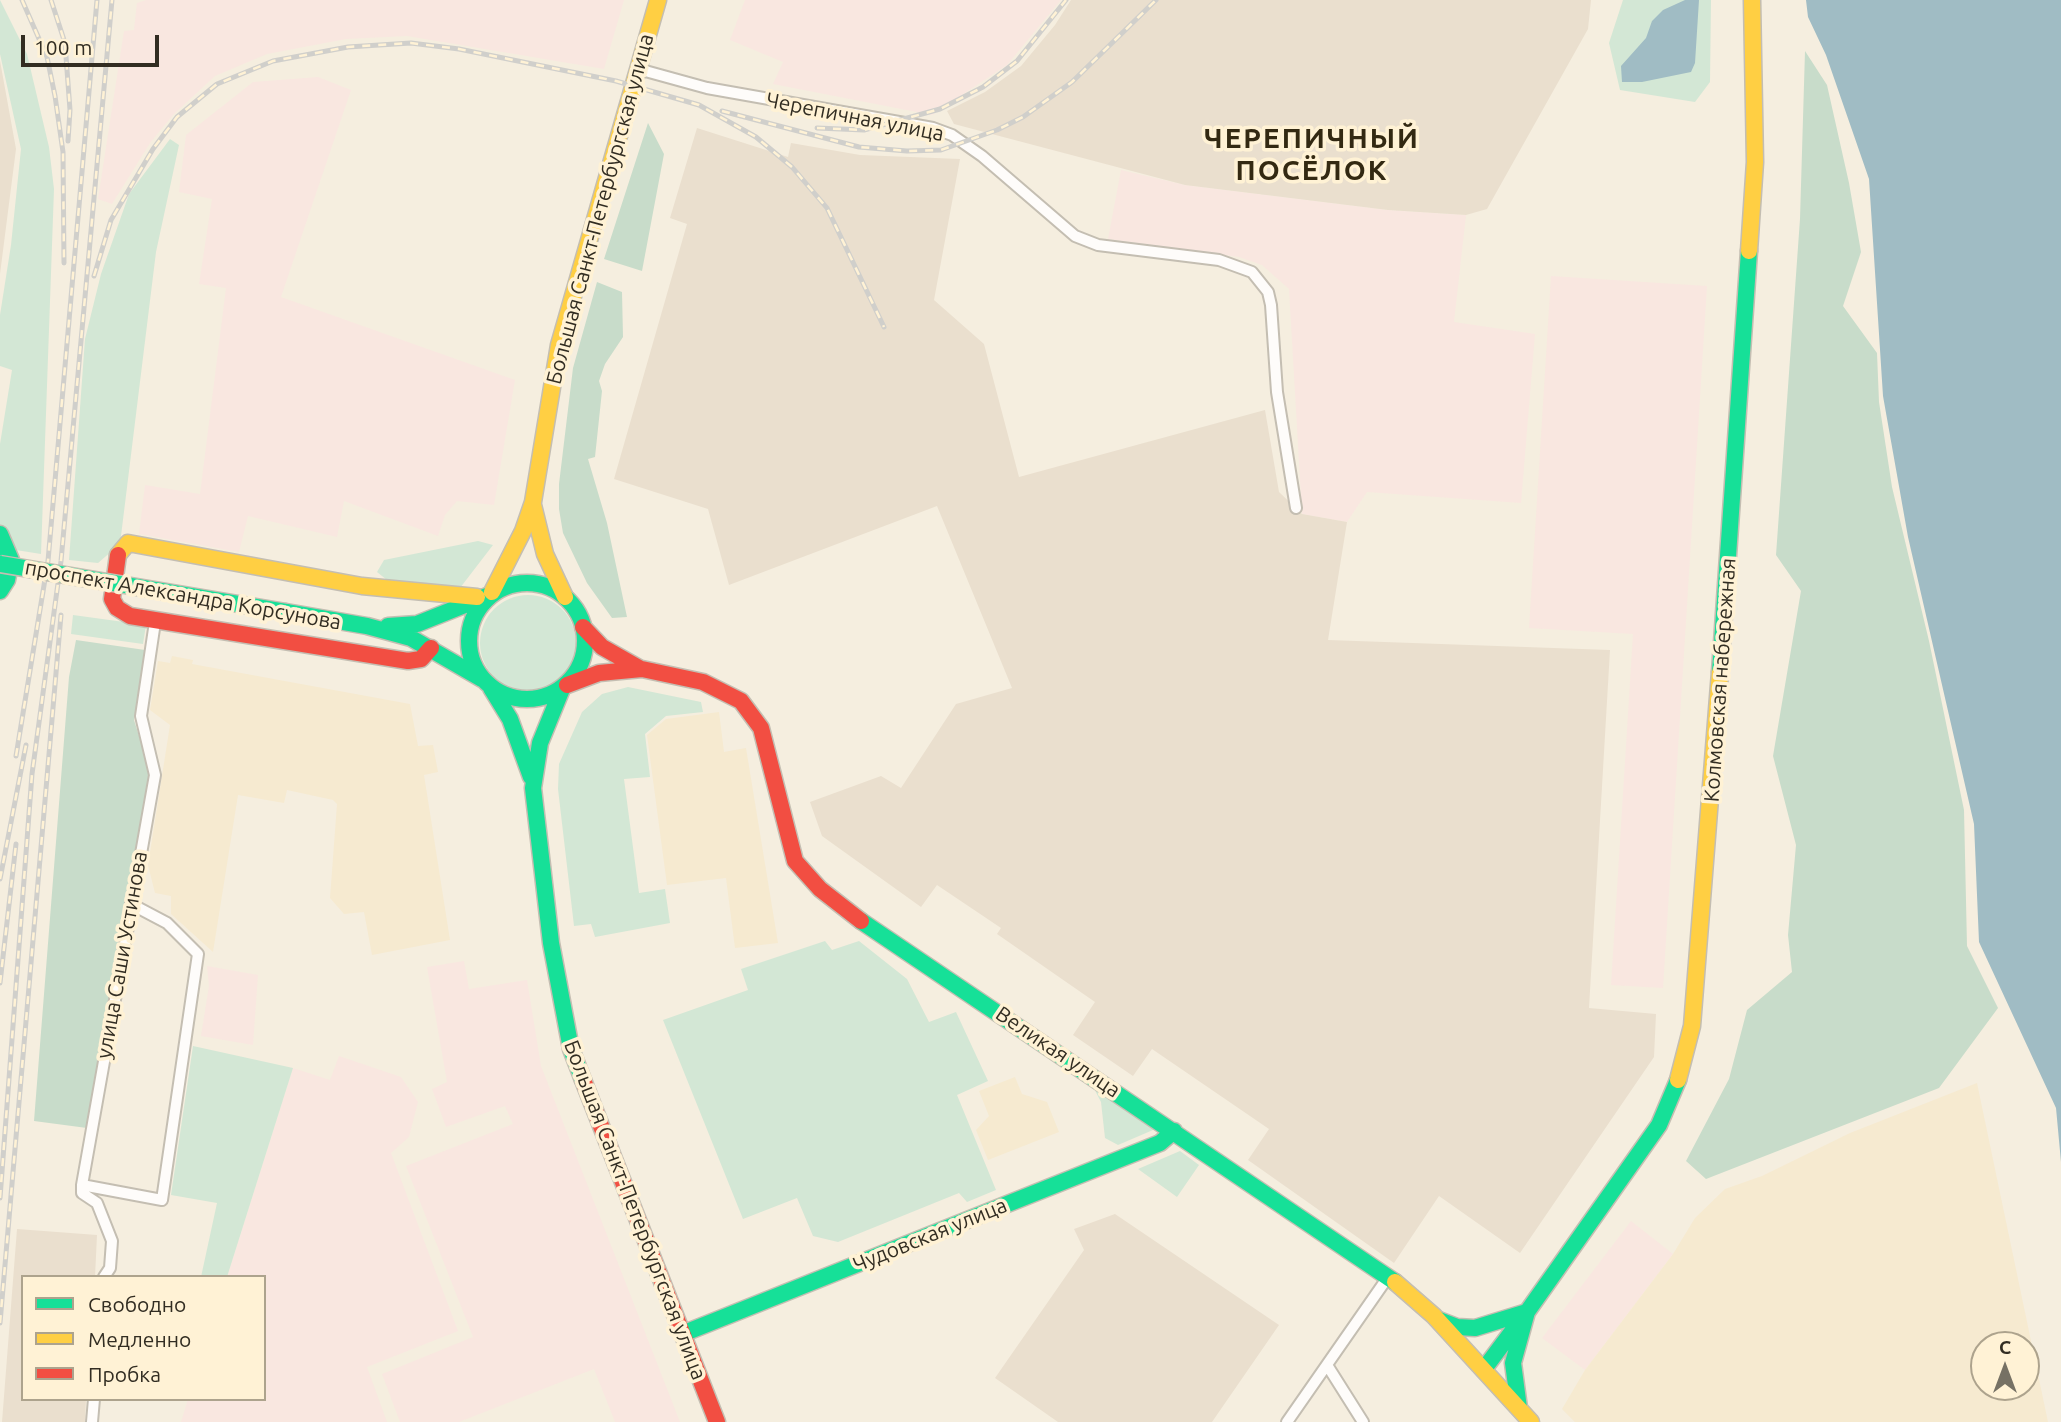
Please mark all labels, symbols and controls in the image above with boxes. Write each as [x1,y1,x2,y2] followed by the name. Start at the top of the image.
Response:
[24,21,163,65] scale bar
[541,31,659,387] street label: Большая Санкт-Петербургская улица
[34,35,92,59] text: 100 m
[764,87,946,147] street label: Черепичная улица
[1205,122,1419,188] district label: ЧЕРЕПИЧНЫЙ ПОСЁЛОК
[23,555,343,635] street label: проспект Александра Корсунова
[1699,557,1741,803] street label: Колмовская набережная
[91,849,153,1061] street label: улица Саши Устинова
[991,1001,1125,1103] street label: Великая улица
[558,1037,712,1383] street label: Большая Санкт-Петербургская улица
[849,1193,1011,1277] street label: Чудовская улица
[21,1275,266,1401] legend
[88,1292,186,1316] text: Свободно
[88,1327,191,1351] text: Медленно
[1970,1331,2040,1401] north arrow
[1999,1336,2011,1358] text: С
[88,1362,161,1386] text: Пробка

